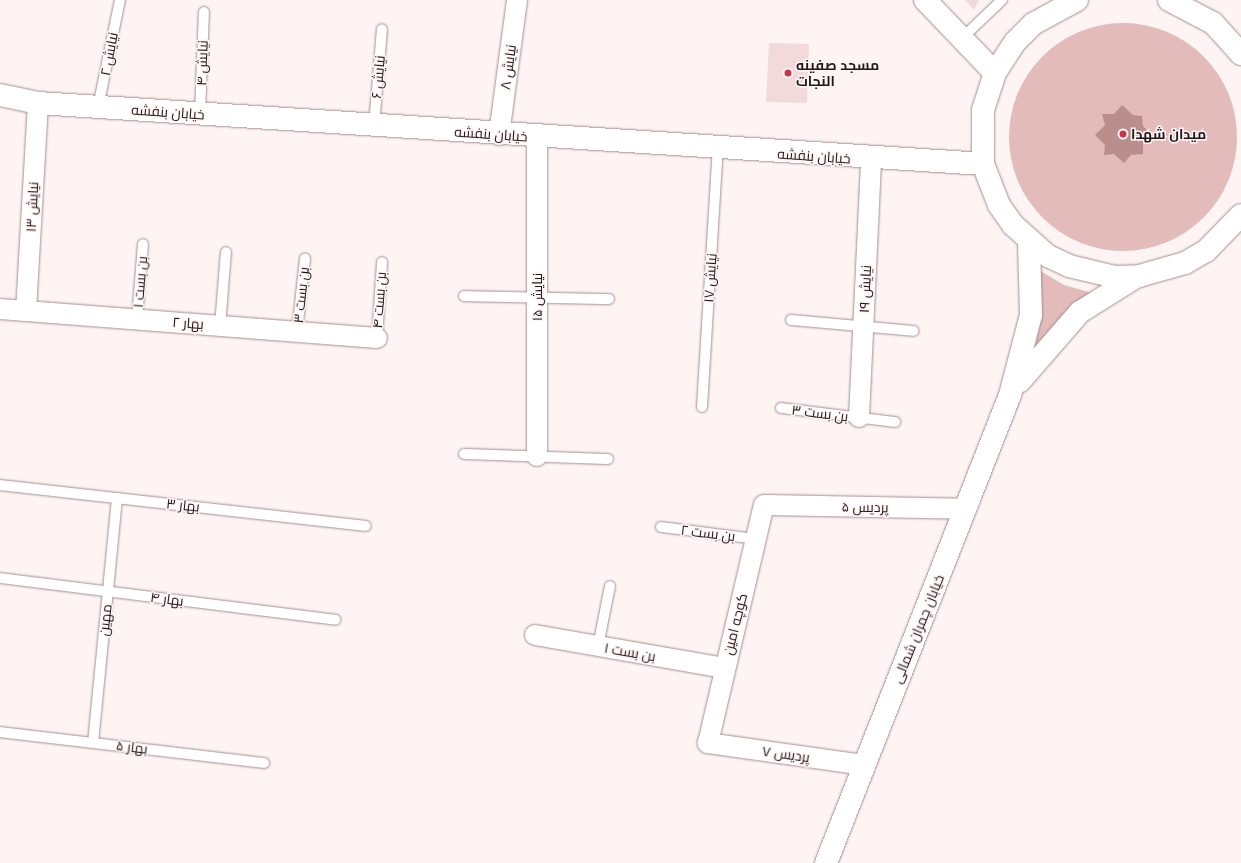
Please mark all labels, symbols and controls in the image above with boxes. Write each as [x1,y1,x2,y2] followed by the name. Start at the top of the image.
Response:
[97,31,121,77] street label: نیایش ۲
[193,40,211,86] street label: نیایش ۴
[497,43,519,91] street label: نیایش ۸
[368,55,388,99] street label: نیایش ۶
[796,57,879,90] place label: مسجد صفینه النجات
[783,68,793,78] marker: مسجد صفینه النجات
[131,101,205,123] street label: خیابان بنفشه
[454,123,528,145] street label: خیابان بنفشه
[1131,126,1206,142] place label: میدان شهدا
[1118,129,1128,139] marker: میدان شهدا
[777,145,851,167] street label: خیابان بنفشه
[22,181,42,233] street label: نیایش ۱۳
[700,253,720,303] street label: نیایش ۱۷
[129,255,151,309] street label: بن بست ۱
[855,265,875,313] street label: نیایش ۱۹
[290,266,312,324] street label: بن بست ۳
[369,271,389,329] street label: بن بست ۴
[529,273,545,321] street label: نیایش ۱۵
[172,314,204,332] street label: بهار ۲
[791,401,849,425] street label: بن بست ۳
[165,495,201,515] street label: بهار ۳
[841,498,889,516] street label: پردیس ۵
[680,521,736,545] street label: بن بست ۲
[889,572,947,686] street label: خیابان چمران شمالی
[149,589,185,609] street label: بهار ۴
[719,592,751,656] street label: کوچه امین
[95,603,115,637] street label: مهین
[603,639,657,665] street label: بن بست ۱
[115,737,149,757] street label: بهار ۵
[761,742,811,766] street label: پردیس ۷

